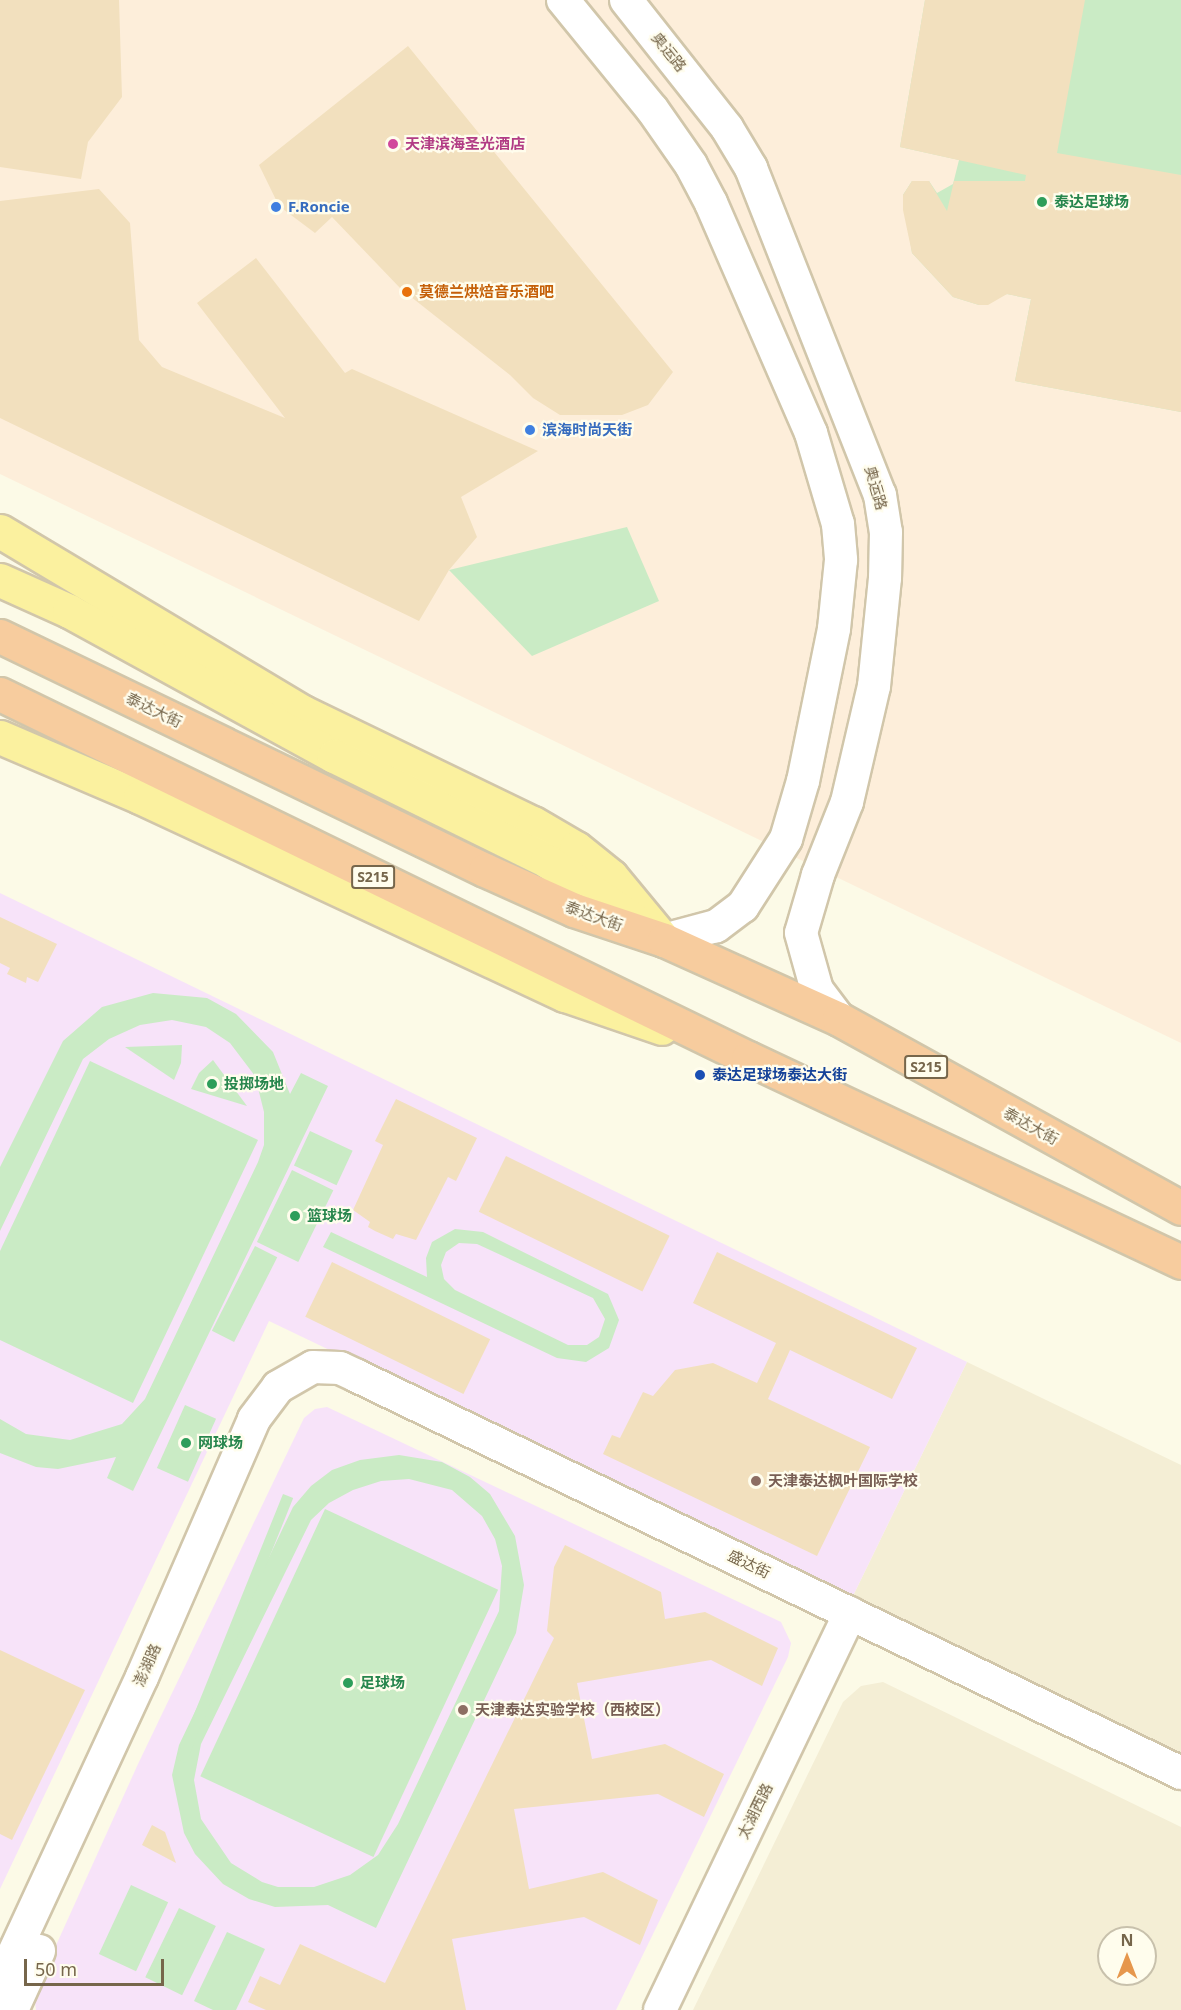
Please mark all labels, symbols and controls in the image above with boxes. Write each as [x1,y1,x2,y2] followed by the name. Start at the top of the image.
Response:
[648,29,690,75] street label: 奥运路
[405,135,525,153] place label: 天津滨海圣光酒店
[386,137,400,151] marker: 天津滨海圣光酒店
[1054,193,1129,211] place label: 泰达足球场
[1035,195,1049,209] marker: 泰达足球场
[288,198,350,216] place label: F.Roncie
[269,200,283,214] marker: F.Roncie
[419,283,554,301] place label: 莫德兰烘焙音乐酒吧
[400,285,414,299] marker: 莫德兰烘焙音乐酒吧
[542,421,632,439] place label: 滨海时尚天街
[523,423,537,437] marker: 滨海时尚天街
[861,464,891,512] street label: 奥运路
[123,689,185,731] street label: 泰达大街
[350,866,395,888] road number: S215
[563,897,625,935] street label: 泰达大街
[904,1056,948,1078] road number: S215
[712,1066,847,1084] place label: 泰达足球场泰达大街
[693,1068,707,1082] marker: 泰达足球场泰达大街
[224,1075,284,1093] place label: 投掷场地
[205,1077,219,1091] marker: 投掷场地
[1000,1104,1062,1148] street label: 泰达大街
[307,1207,352,1225] place label: 篮球场
[288,1209,302,1223] marker: 篮球场
[198,1434,243,1452] place label: 网球场
[179,1436,193,1450] marker: 网球场
[768,1472,918,1490] place label: 天津泰达枫叶国际学校
[749,1474,763,1488] marker: 天津泰达枫叶国际学校
[725,1546,773,1582] street label: 盛达街
[130,1641,164,1689] street label: 澎湖路
[360,1674,405,1692] place label: 足球场
[341,1676,355,1690] marker: 足球场
[475,1701,670,1719] place label: 天津泰达实验学校（西校区）
[456,1703,470,1717] marker: 天津泰达实验学校（西校区）
[734,1780,776,1842] street label: 太湖西路
[1097,1926,1157,1986] north arrow
[1120,1929,1134,1951] text: N
[27,1947,166,1985] scale bar
[35,1957,77,1981] text: 50 m

